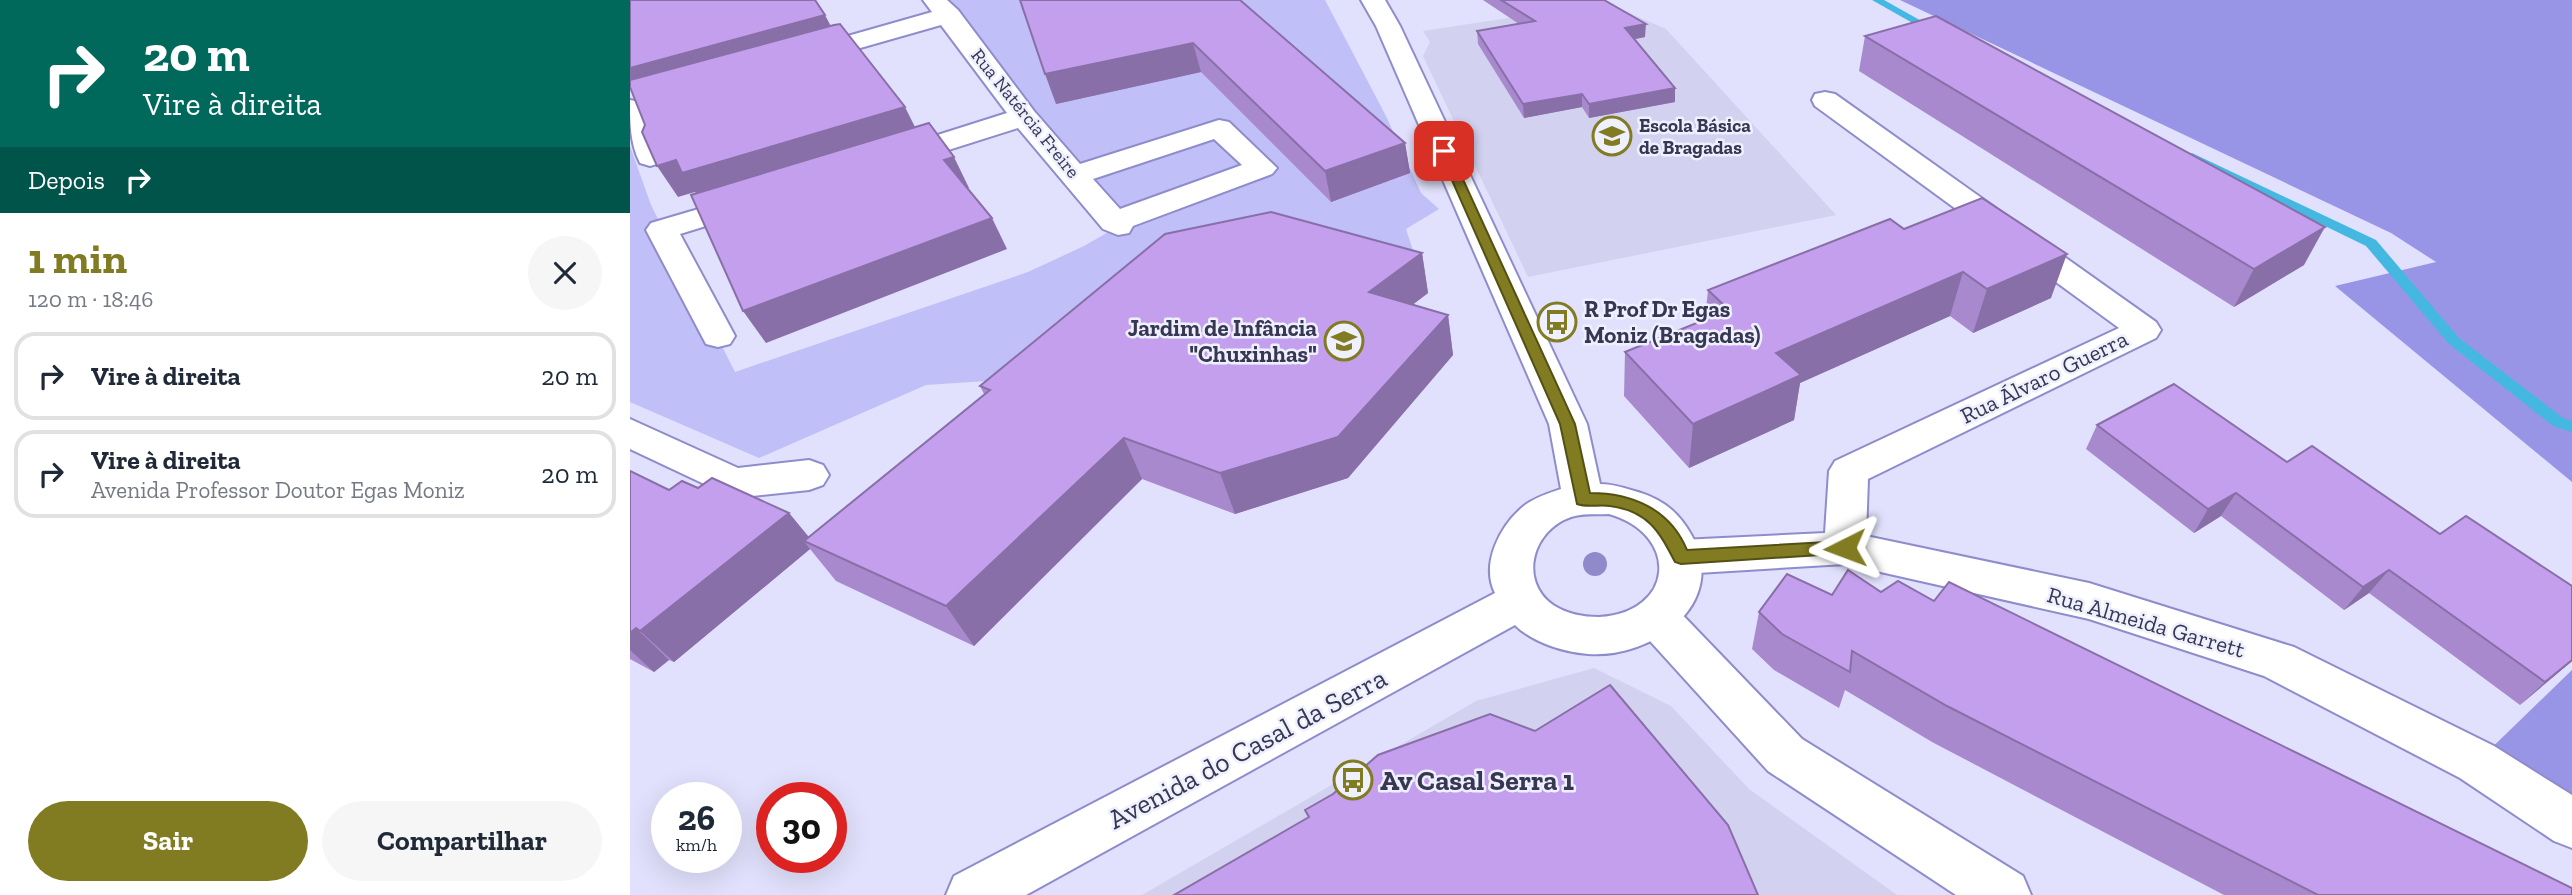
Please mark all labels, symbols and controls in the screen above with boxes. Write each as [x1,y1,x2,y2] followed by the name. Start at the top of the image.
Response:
[143,25,250,84] text: 20 m
[28,28,119,119] icon: right
[966,44,1085,183] street label: Rua Natércia Freire
[143,85,322,123] text: Vire à direita
[1639,114,1751,159] place label: Escola Básica de Bragadas
[1591,115,1633,157] school or university icon: Escola Básica de Bragadas
[1414,121,1474,181] pin
[1425,132,1463,170] icon: arrive
[119,161,157,199] icon: right
[28,164,105,196] text: Depois
[28,233,127,284] text: 1 min
[528,236,602,310] button: close
[28,285,154,313] text: 120 m · 18:46
[1584,295,1761,349] place label: R Prof Dr Egas Moniz (Bragadas)
[1536,301,1578,343] bus stop icon: R Prof Dr Egas Moniz (Bragadas)
[1128,314,1317,368] place label: Jardim de Infância "Chuxinhas"
[1323,320,1365,362] school or university icon: Jardim de Infância "Chuxinhas"
[1956,324,2132,430] street label: Rua Álvaro Guerra
[32,357,70,395] icon: right
[91,360,241,392] text: Vire à direita
[541,360,598,392] text: 20 m
[91,444,241,476] text: Vire à direita
[32,455,70,493] icon: right
[541,458,598,490] text: 20 m
[91,476,465,504] text: Avenida Professor Doutor Egas Moniz
[1808,511,1882,585] position arrow
[2044,580,2248,664] street label: Rua Almeida Garrett
[1102,661,1393,836] street label: Avenida do Casal da Serra
[1332,759,1374,801] bus stop icon: Av Casal Serra 1
[1380,764,1574,797] place label: Av Casal Serra 1
[756,782,847,873] speed limit sign: 30
[678,797,715,839] text: 26
[28,801,308,881] button: Sair
[322,801,602,881] button: Compartilhar
[676,834,717,856] text: km/h

